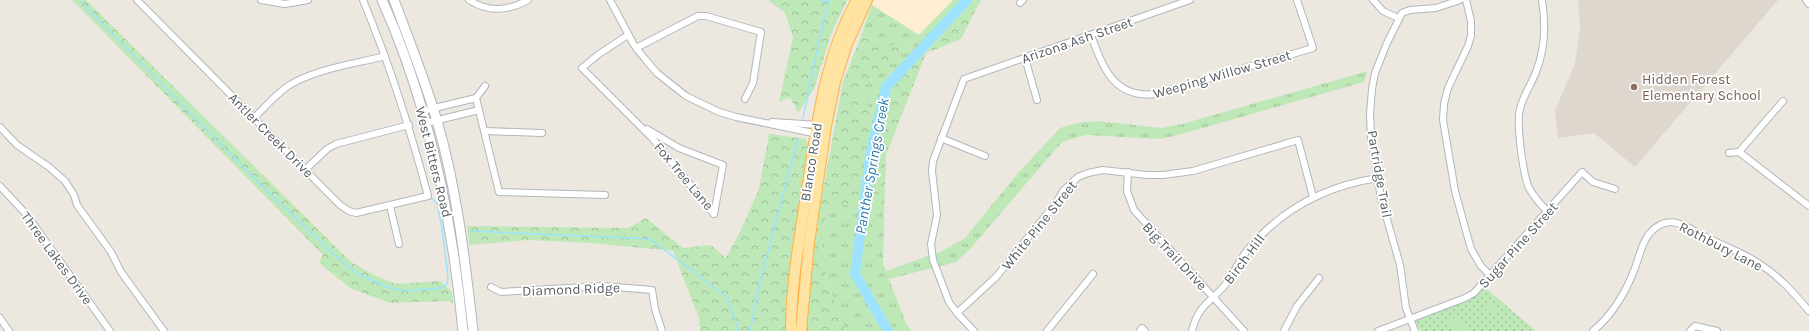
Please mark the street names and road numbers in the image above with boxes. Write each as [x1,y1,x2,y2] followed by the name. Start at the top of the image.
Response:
[1019,13,1135,67] street label: Arizona Ash Street
[1151,47,1293,102] street label: Weeping Willow Street
[225,89,317,181] street label: Antler Creek Drive
[412,105,456,219] street label: West Bitters Road
[797,122,826,203] street label: Blanco Road
[1363,129,1396,219] street label: Partridge Trail
[650,139,717,214] street label: Fox Tree Lane
[998,177,1081,273] street label: White Pine Street
[1475,199,1562,292] street label: Sugar Pine Street
[17,208,96,308] street label: Three Lakes Drive
[1676,218,1765,275] street label: Rothbury Lane
[1139,219,1211,294] street label: Big Trail Drive
[1220,231,1269,288] street label: Birch Hill
[522,279,620,300] street label: Diamond Ridge

